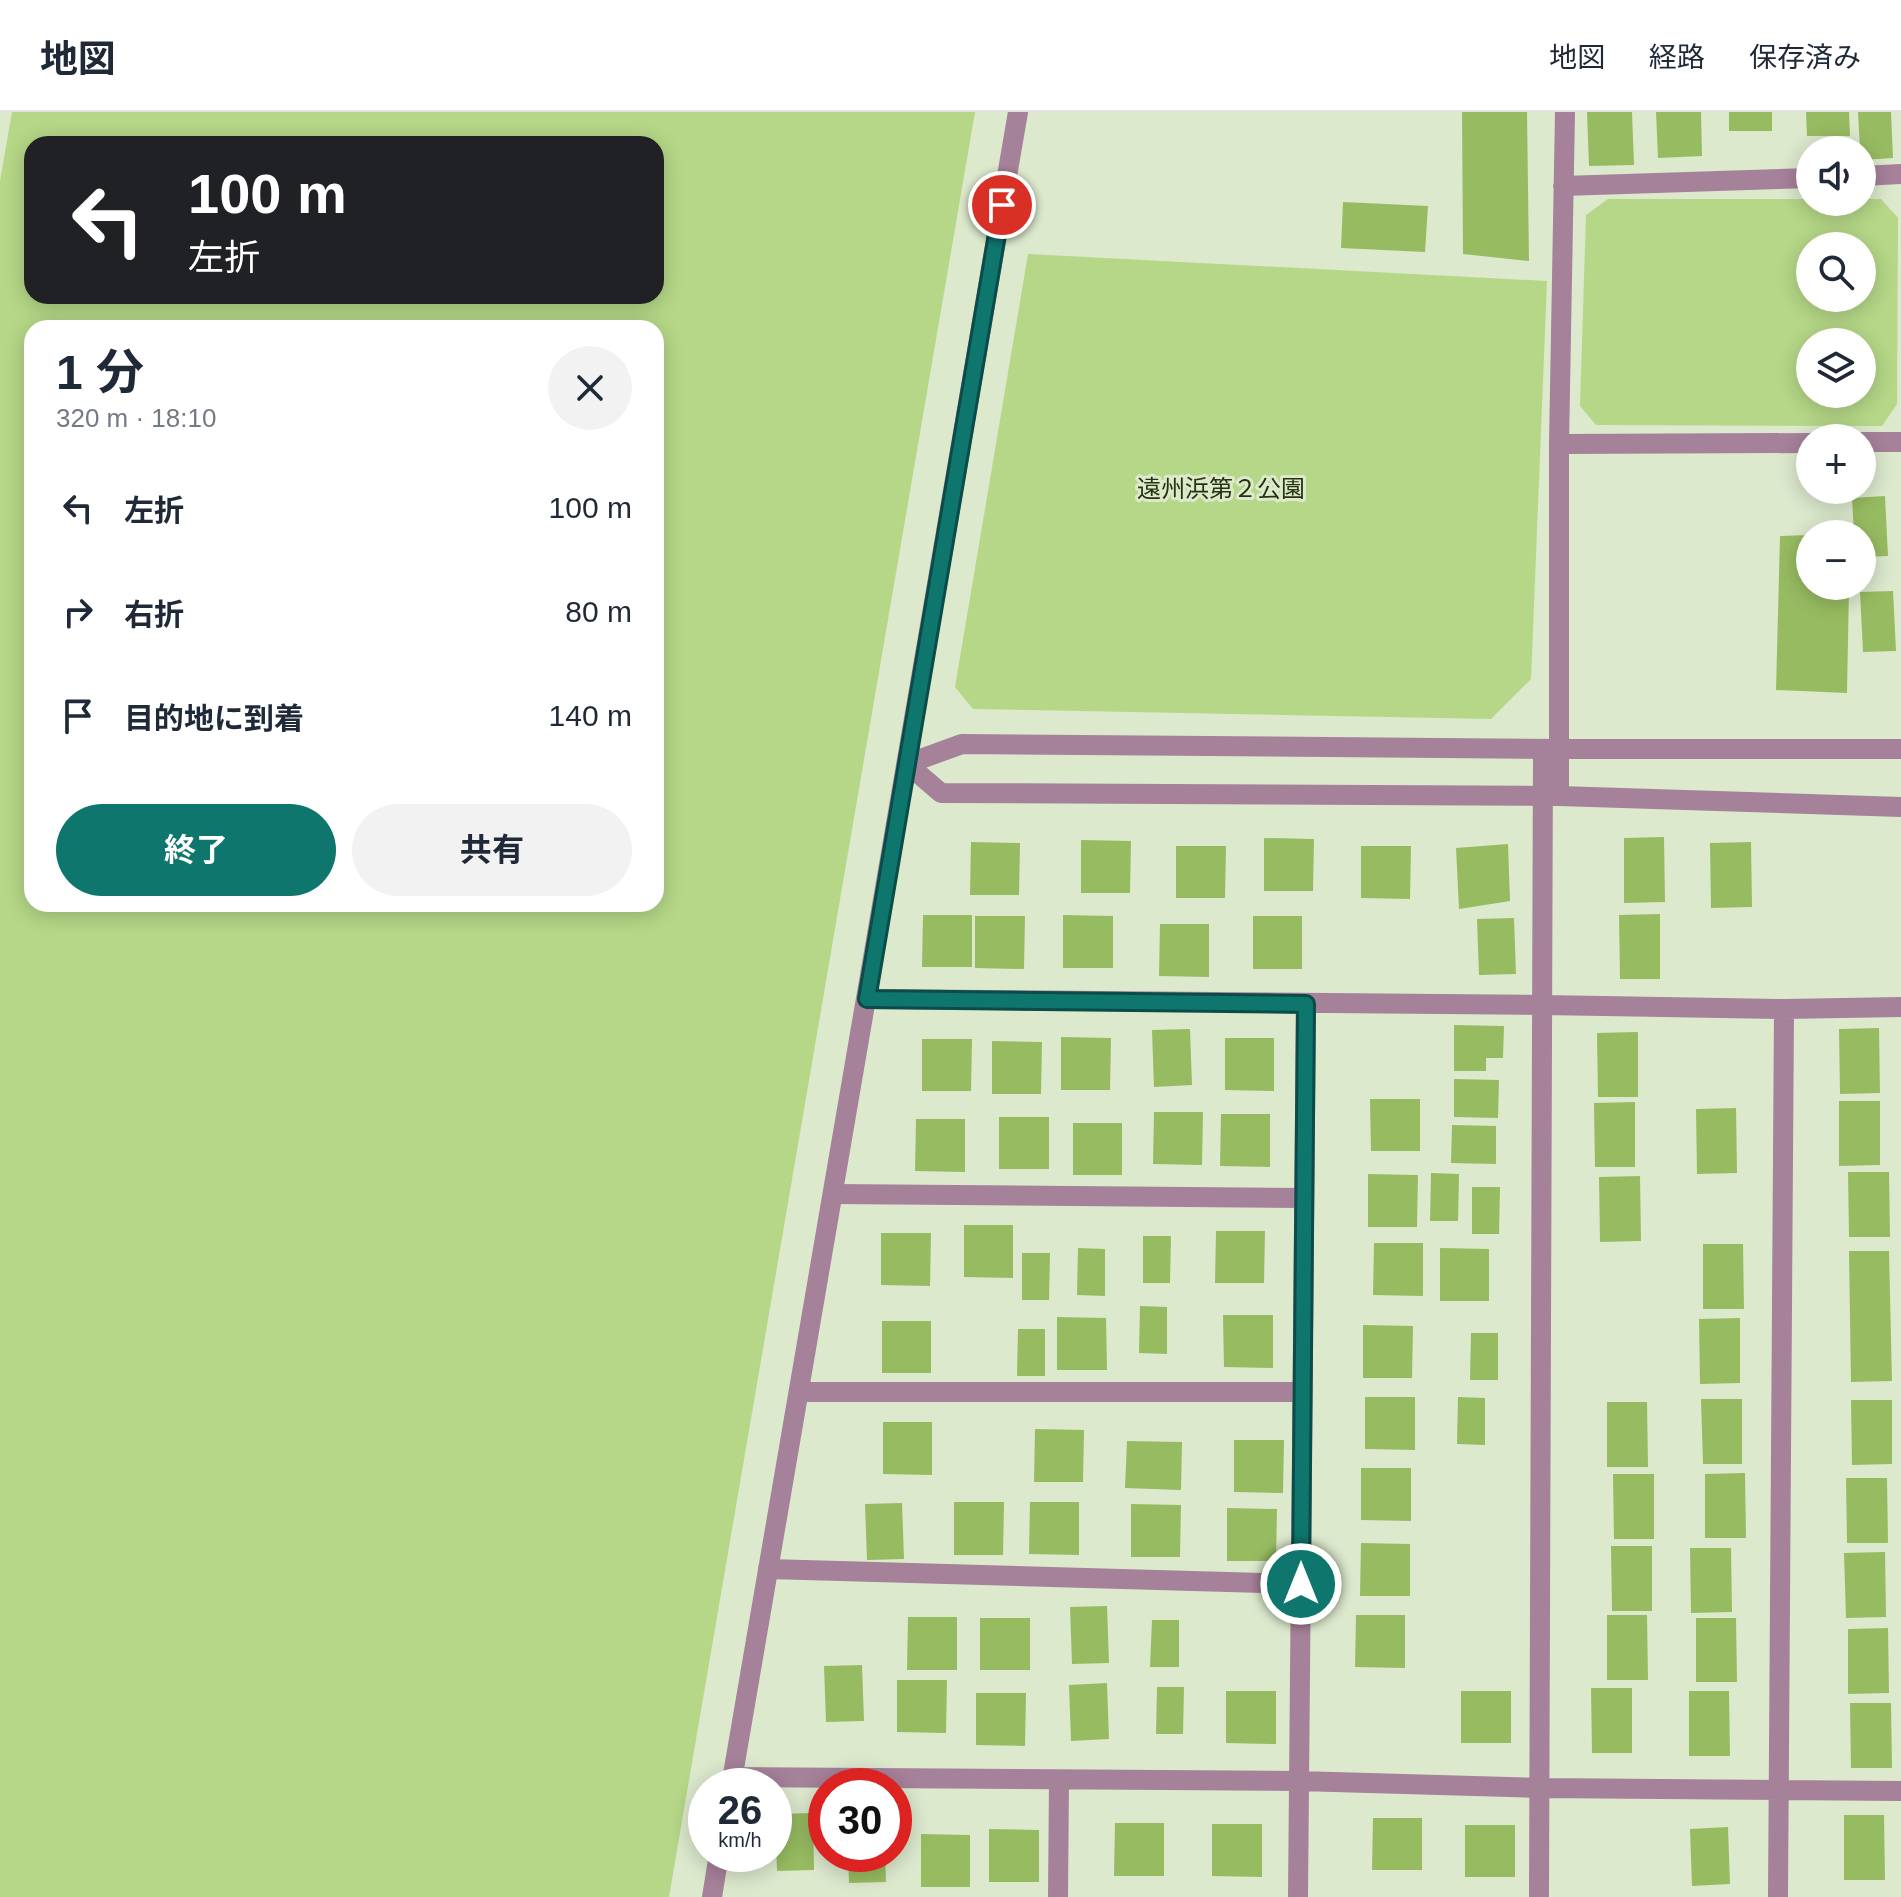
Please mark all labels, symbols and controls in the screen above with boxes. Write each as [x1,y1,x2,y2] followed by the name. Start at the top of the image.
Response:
[40,38,116,80] text: 地図
[1549,42,1605,73] text: 地図
[1649,42,1705,73] text: 経路
[1749,42,1861,73] text: 保存済み
[1796,136,1876,600] map controls
[1796,136,1876,216] button: sound
[188,162,347,225] text: 100 m
[56,168,160,272] icon: left
[968,171,1036,239] pin
[980,183,1024,227] icon: arrive
[1796,232,1876,312] button: search
[188,237,260,278] text: 左折
[1796,328,1876,408] button: layers
[56,346,144,399] text: 1 分
[548,346,632,430] button: close
[56,403,216,433] text: 320 m · 18:10
[1796,424,1876,504] button: +
[1137,475,1305,502] park label: 遠州浜第２公園
[56,486,100,530] icon: left
[549,491,632,524] text: 100 m
[124,494,184,527] text: 左折
[1796,520,1876,600] button: −
[56,590,100,634] icon: right
[565,595,632,628] text: 80 m
[124,598,184,631] text: 右折
[56,694,100,738] icon: arrive
[549,699,632,732] text: 140 m
[124,702,304,735] text: 目的地に到着
[56,804,336,896] button: 終了
[352,804,632,896] button: 共有
[1259,1542,1343,1626] position arrow
[808,1768,912,1872] speed limit sign: 30
[718,1788,762,1832] text: 26
[718,1829,762,1851] text: km/h

